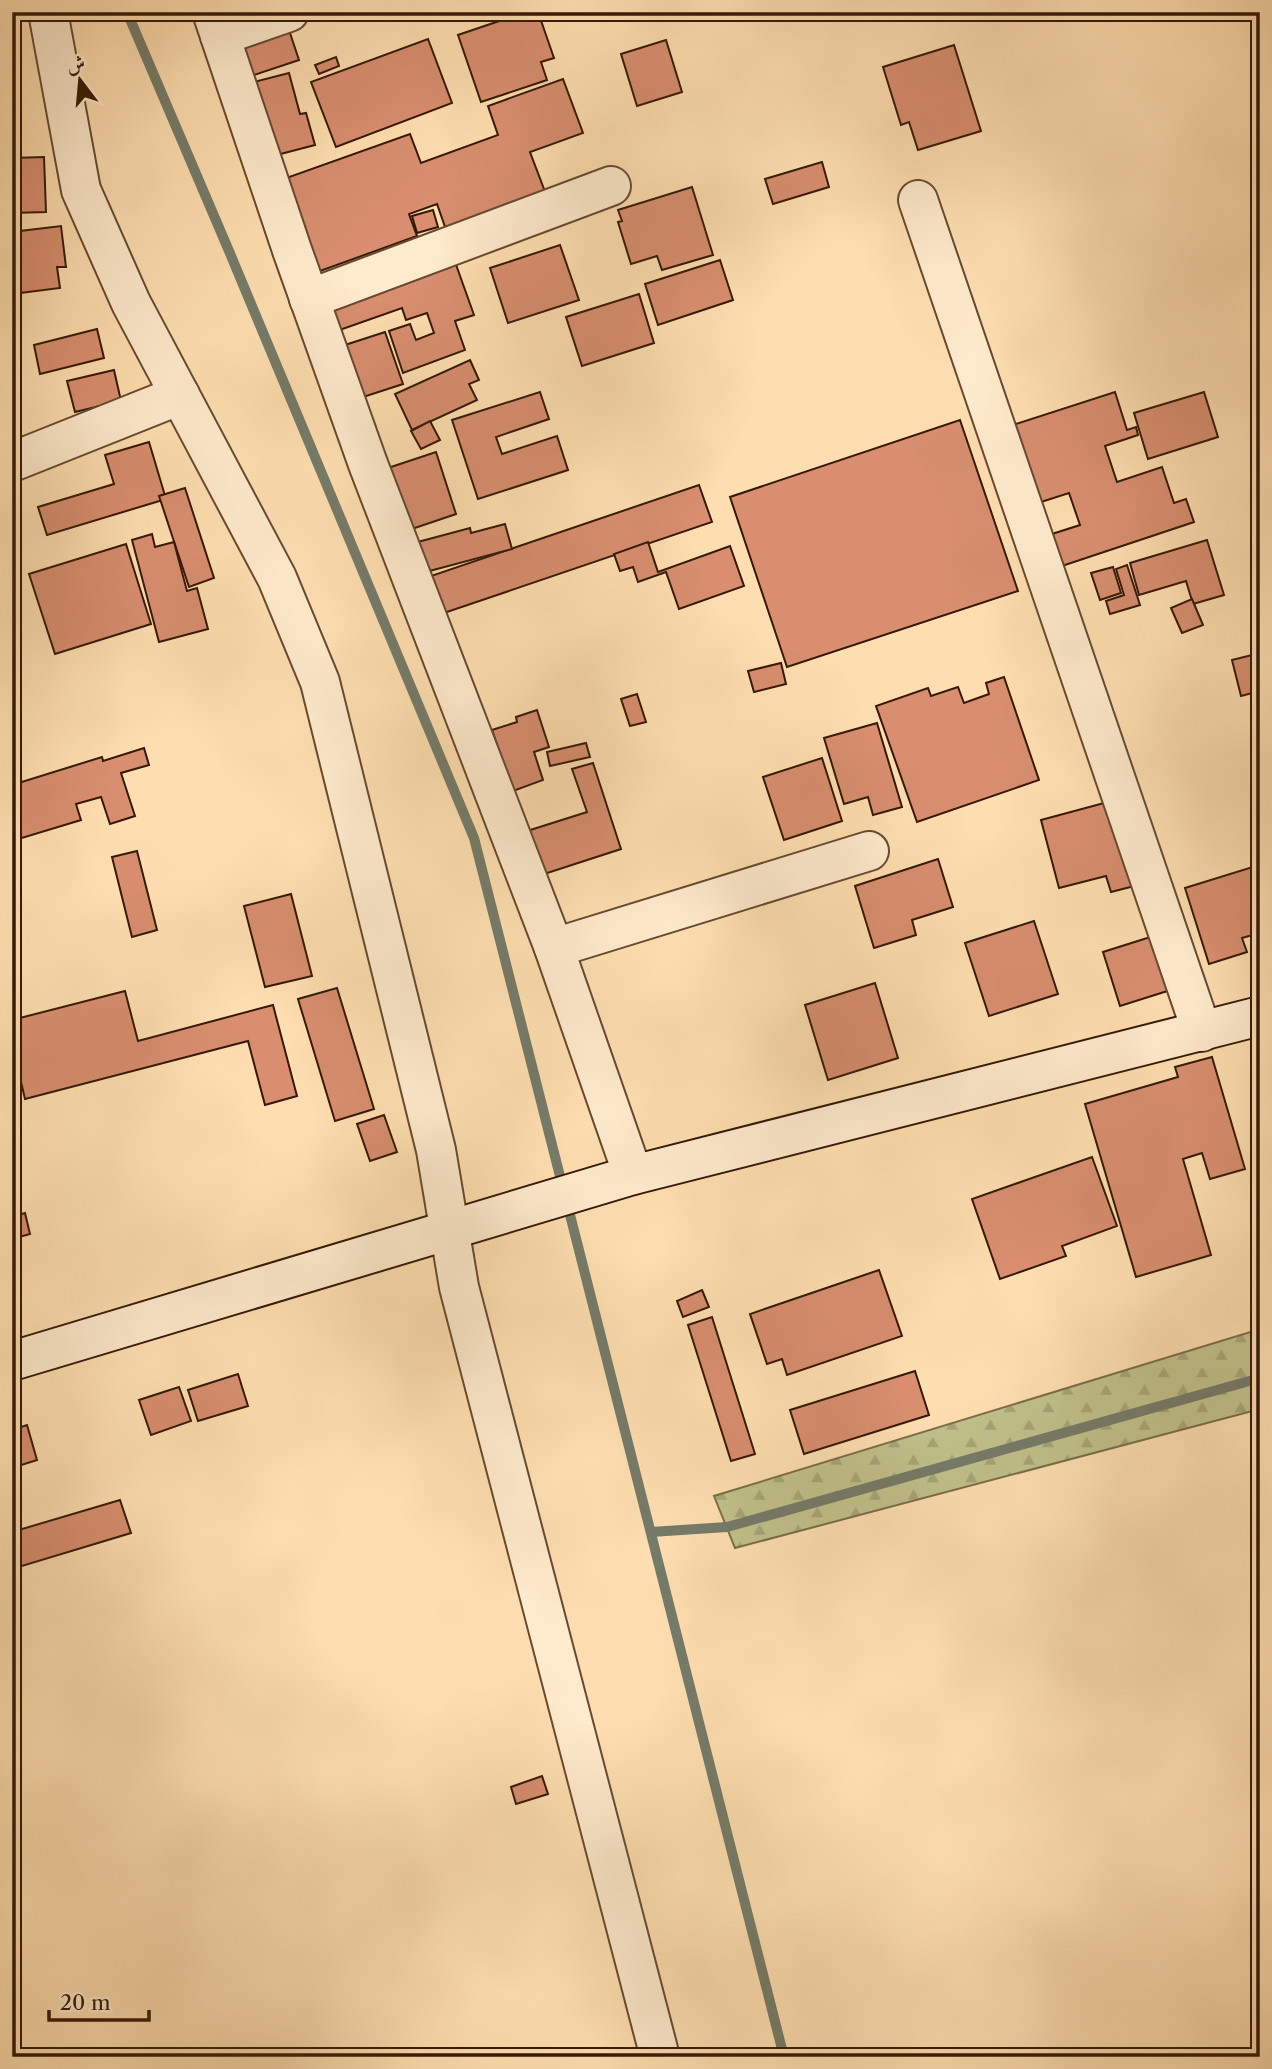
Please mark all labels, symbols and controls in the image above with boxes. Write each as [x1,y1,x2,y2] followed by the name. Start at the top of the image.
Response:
[46,46,116,116] north arrow
[63,50,88,78] text: ش
[49,1978,149,2022] scale bar
[60,1990,111,2015] text: 20 m

